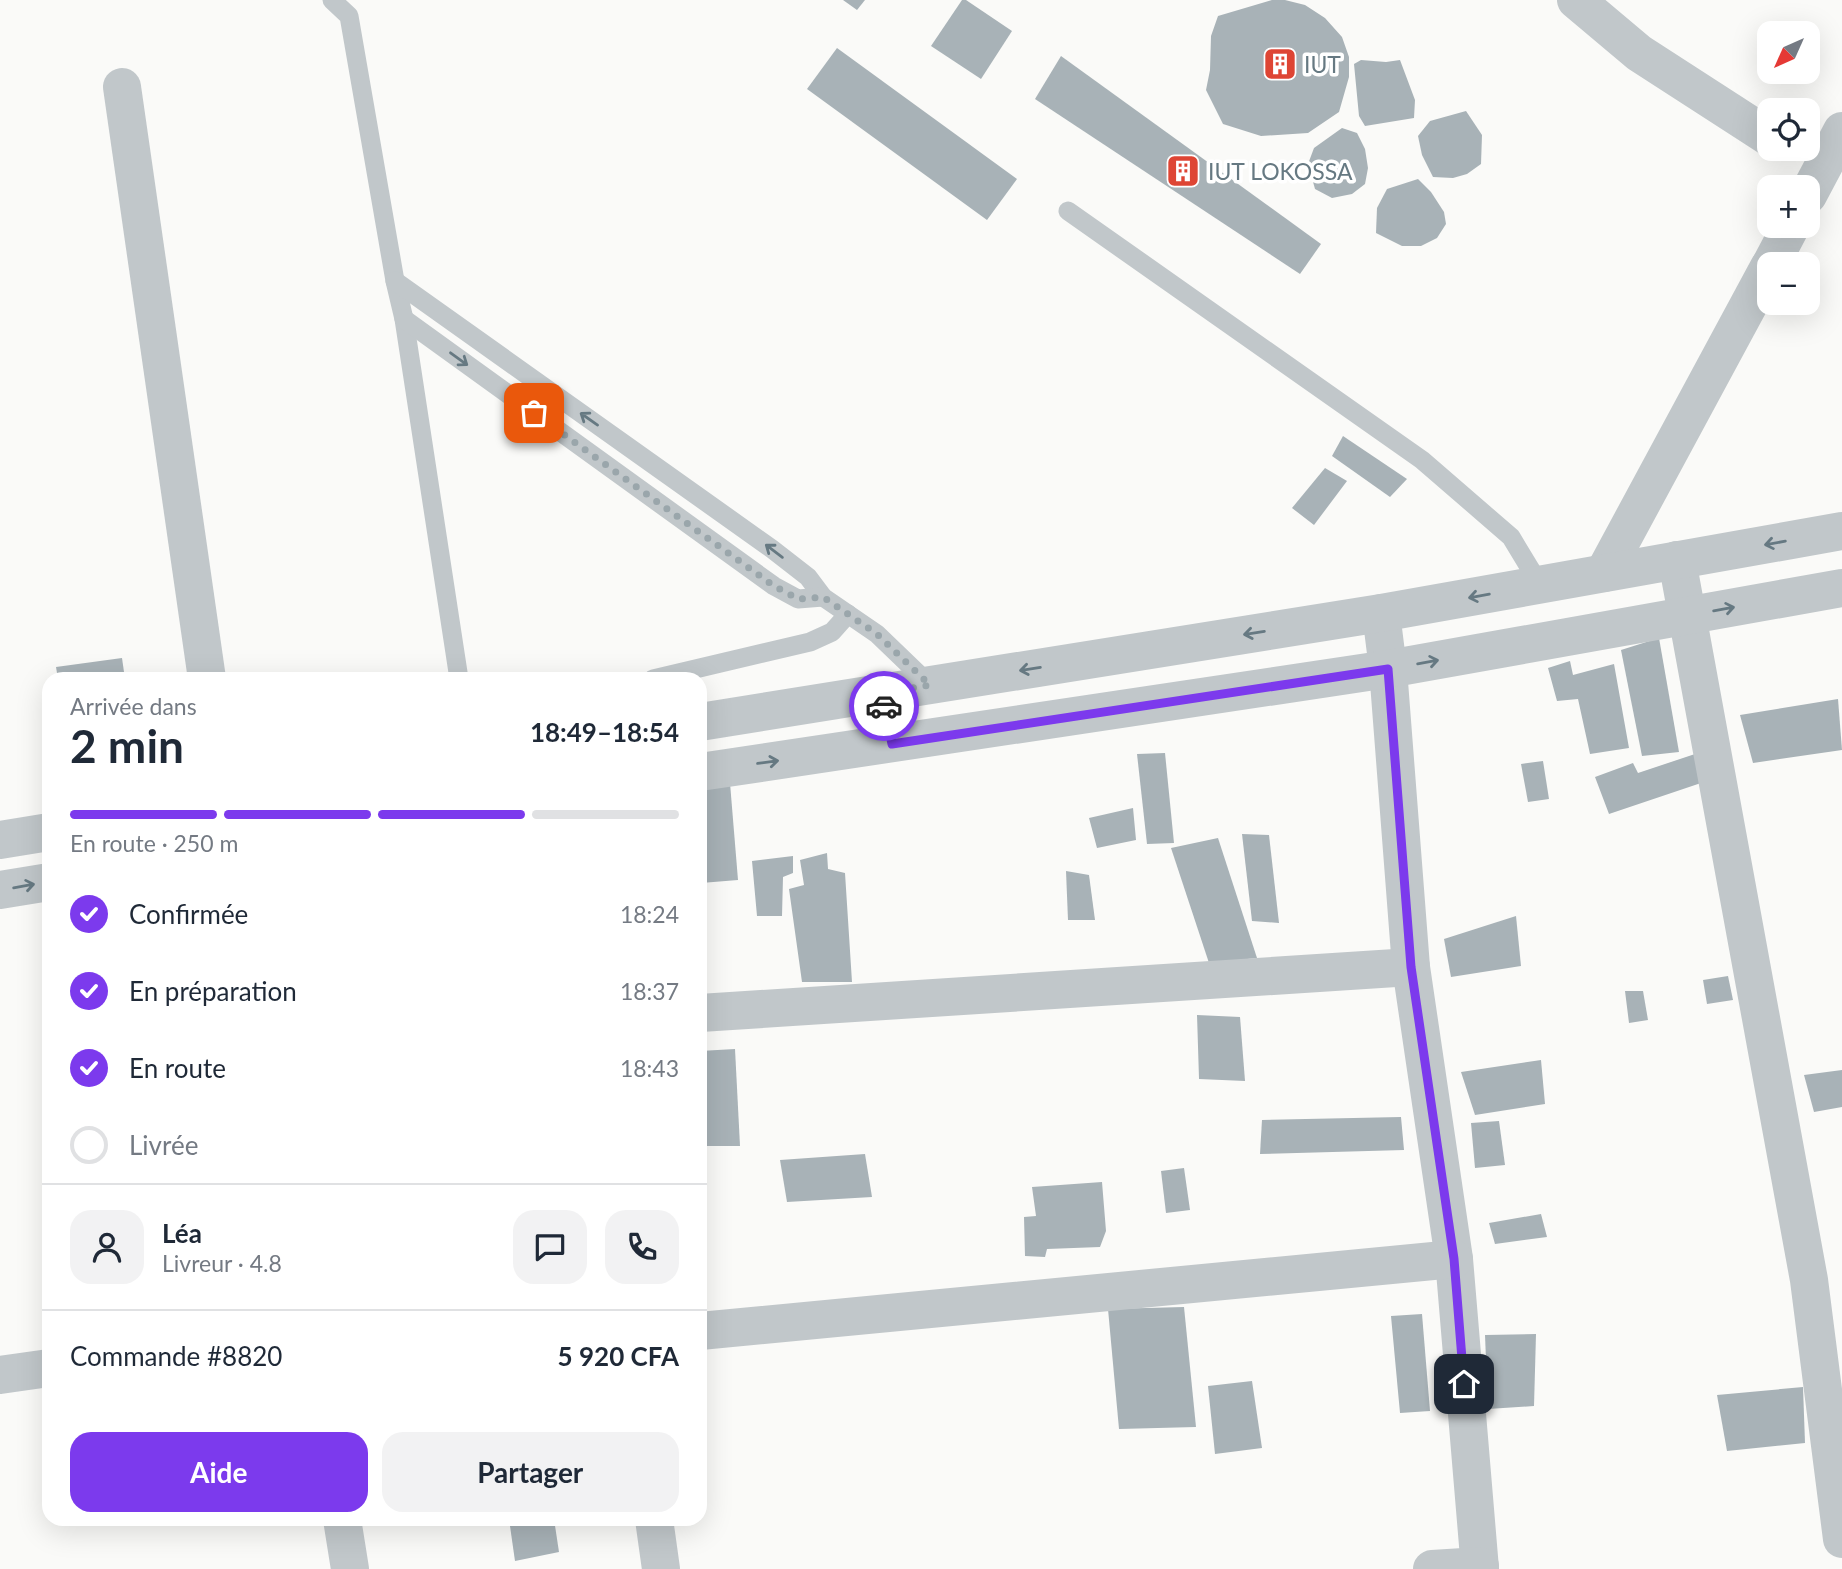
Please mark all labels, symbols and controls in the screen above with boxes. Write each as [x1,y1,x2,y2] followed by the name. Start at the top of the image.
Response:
[1757,21,1820,84] north arrow
[1757,21,1820,315] map controls
[1261,45,1299,83] building icon: IUT
[1304,50,1341,78] place label: IUT
[1757,98,1820,161] button: locate
[1164,152,1202,190] building icon: IUT LOKOSSA
[1208,157,1353,185] place label: IUT LOKOSSA
[1757,175,1820,238] button: +
[1757,252,1820,315] button: −
[449,352,468,366] one-way arrow
[504,383,564,443] pin
[515,394,553,432] icon: bag
[580,412,599,426] one-way arrow
[1764,536,1787,550] one-way arrow
[765,543,784,558] one-way arrow
[1468,589,1490,603] one-way arrow
[1712,602,1735,616] one-way arrow
[1243,627,1266,640] one-way arrow
[1416,655,1439,668] one-way arrow
[1019,663,1041,676] one-way arrow
[849,671,919,741] courier
[865,687,903,725] icon: car
[70,692,197,720] text: Arrivée dans
[530,716,679,748] text: 18:49–18:54
[70,718,184,773] text: 2 min
[756,755,778,768] one-way arrow
[70,829,238,857] text: En route · 250 m
[13,879,35,892] one-way arrow
[70,895,108,933] icon: check
[129,898,248,930] text: Confirmée
[620,900,679,928] text: 18:24
[70,972,108,1010] icon: check
[129,975,297,1007] text: En préparation
[620,977,679,1005] text: 18:37
[70,1049,108,1087] icon: check
[129,1052,226,1084] text: En route
[620,1054,679,1082] text: 18:43
[129,1129,198,1161] text: Livrée
[70,1210,144,1284] button: person
[513,1210,587,1284] button: chat
[605,1210,679,1284] button: phone
[162,1217,202,1249] text: Léa
[162,1249,282,1277] text: Livreur · 4.8
[70,1340,282,1372] text: Commande #8820
[558,1340,679,1372] text: 5 920 CFA
[1434,1354,1494,1414] pin
[1445,1365,1483,1403] icon: home
[70,1432,368,1512] button: Aide
[382,1432,679,1512] button: Partager

